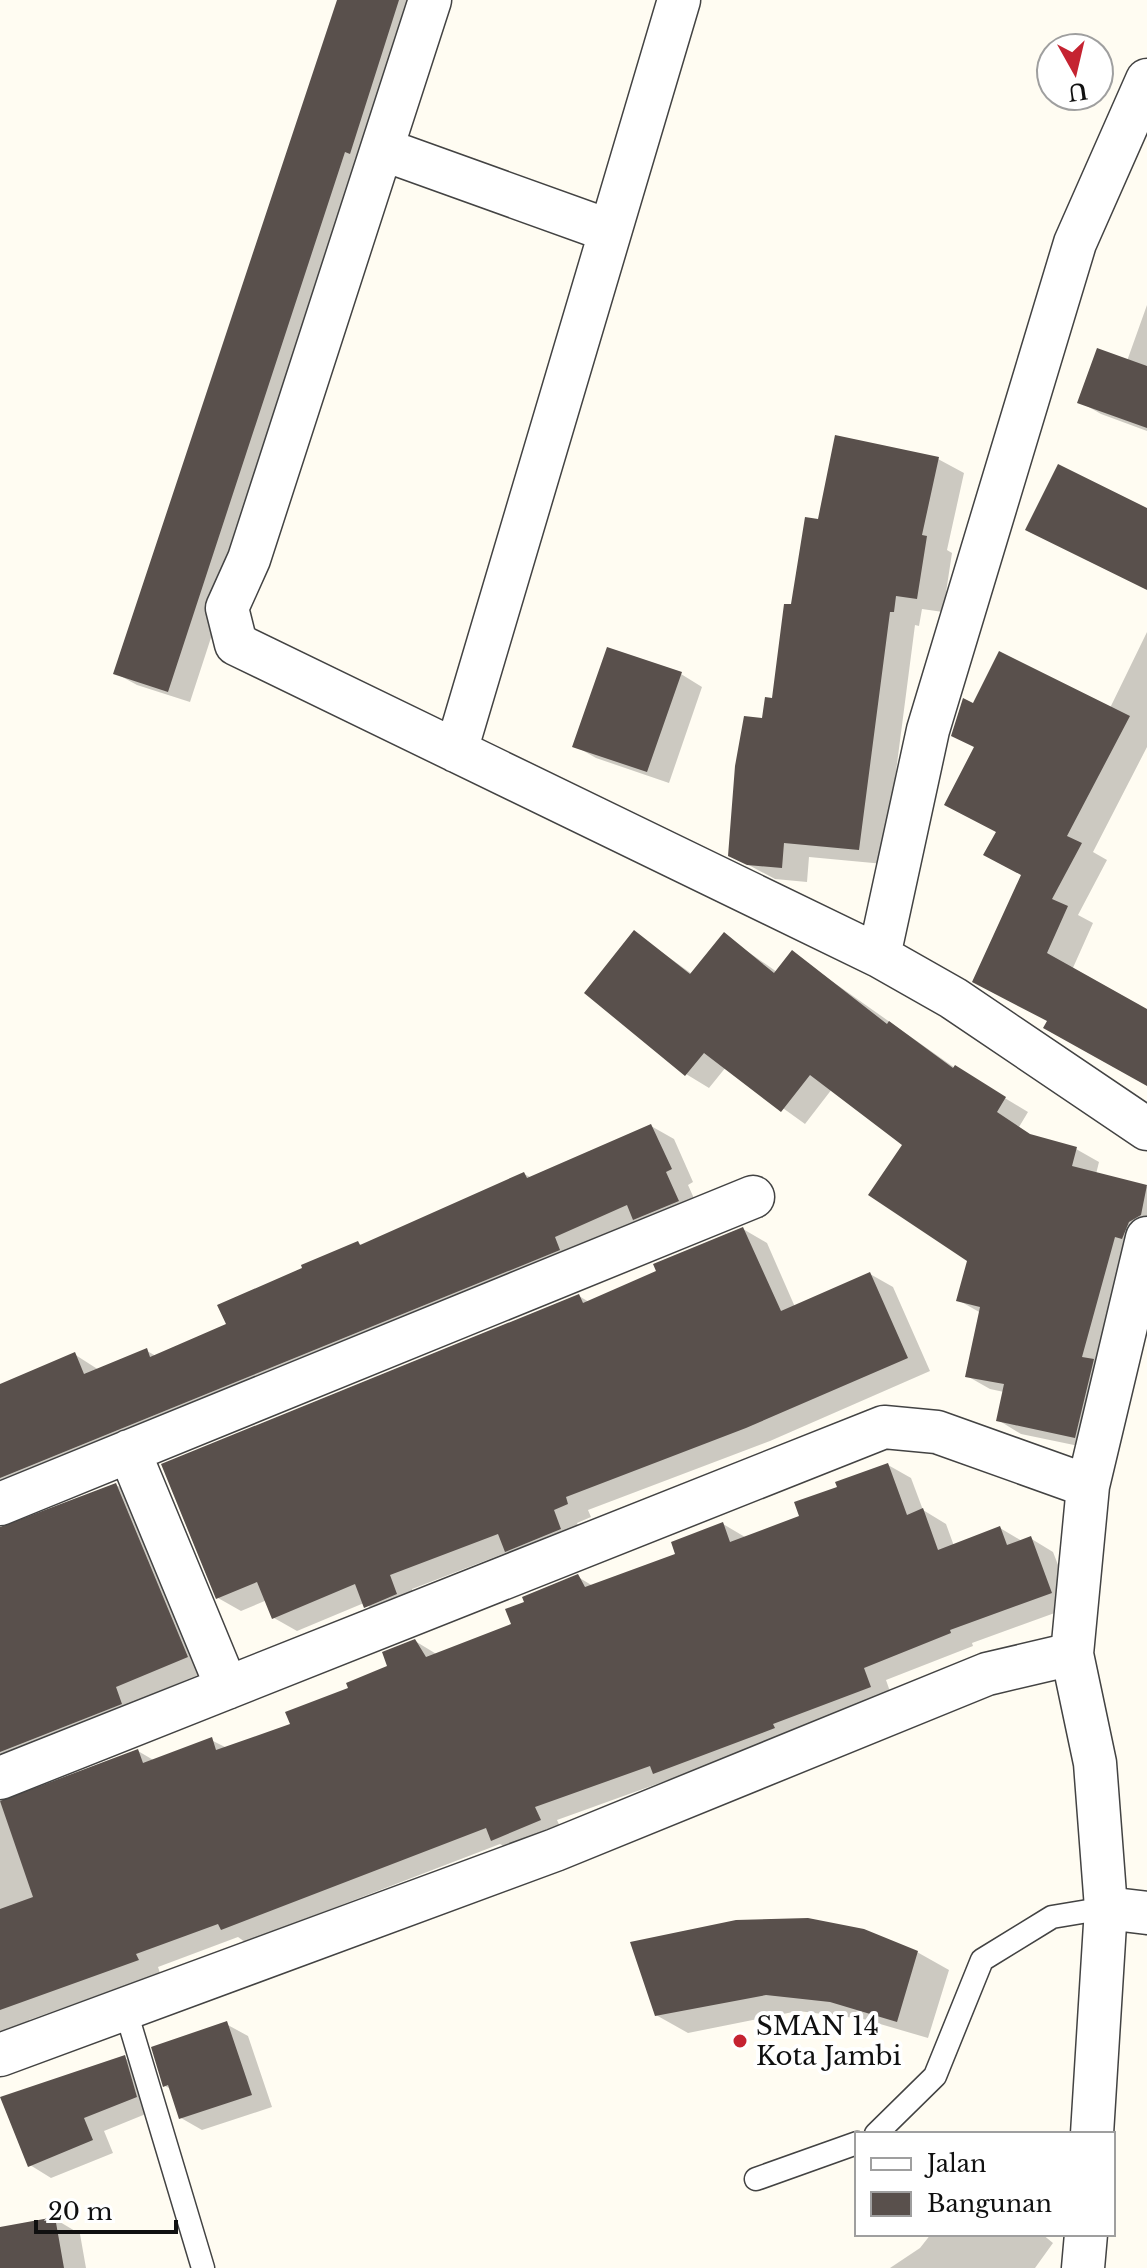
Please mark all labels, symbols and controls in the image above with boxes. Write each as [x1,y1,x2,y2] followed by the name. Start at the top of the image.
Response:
[1035,32,1115,112] north arrow
[1066,77,1089,106] text: U
[756,2010,902,2072] place label: SMAN 14 Kota Jambi
[731,2032,749,2050] marker: SMAN 14 Kota Jambi
[855,2132,1115,2236] legend
[924,2149,987,2178] text: Jalan
[36,2184,176,2234] scale bar
[927,2189,1052,2218] text: Bangunan
[48,2197,113,2226] text: 20 m

